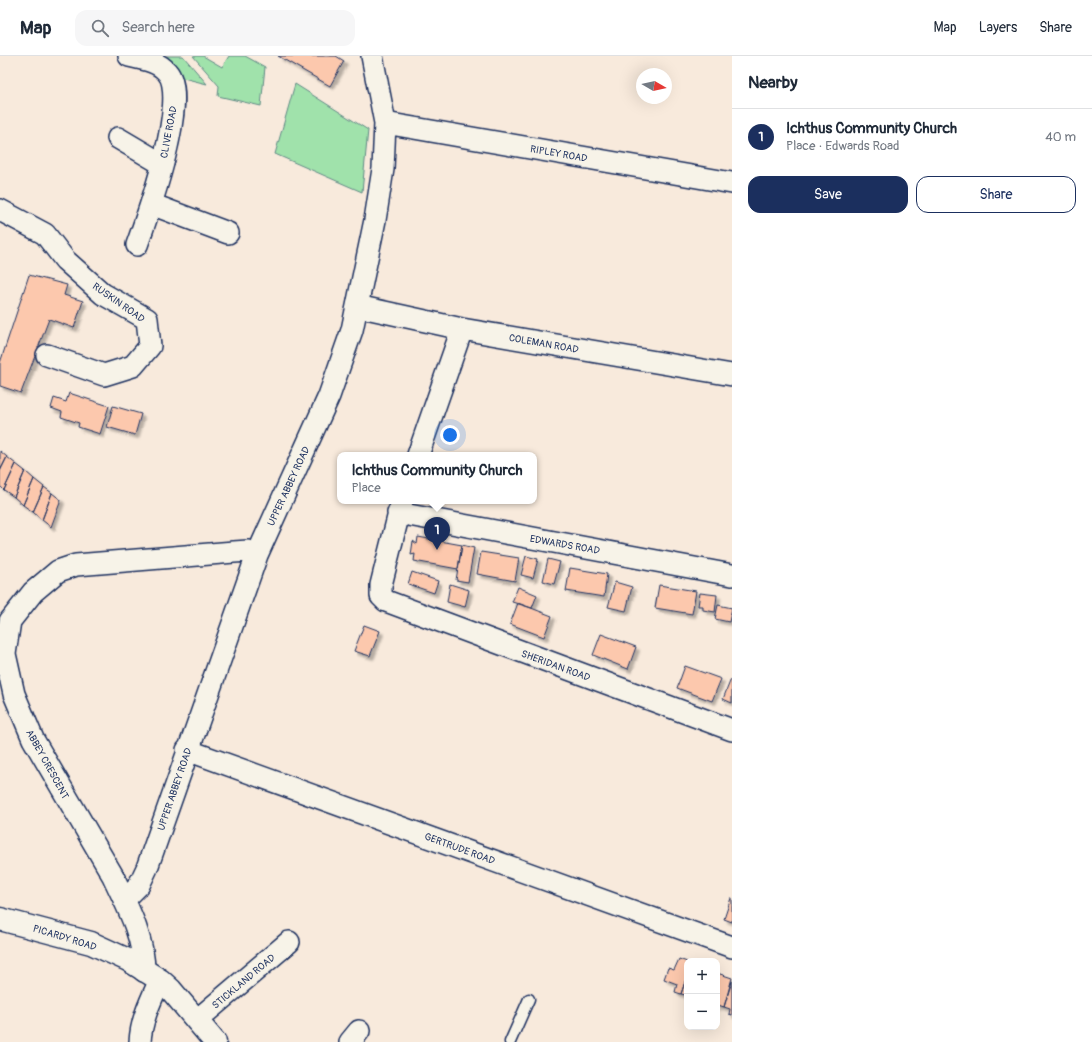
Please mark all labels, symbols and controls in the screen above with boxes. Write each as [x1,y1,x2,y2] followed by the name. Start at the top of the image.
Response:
[75,10,355,46] search box
[20,16,51,40] text: Map
[89,17,111,39] icon: search
[121,18,195,37] text: Search here
[934,19,957,36] text: Map
[979,19,1017,36] text: Layers
[1039,19,1072,36] text: Share
[636,68,672,104] north arrow
[748,72,797,93] text: Nearby
[158,105,180,159] street label: CLIVE ROAD
[786,119,957,138] text: Ichthus Community Church
[758,129,764,145] text: 1
[1045,129,1076,145] text: 40 m
[786,138,899,154] text: Place · Edwards Road
[529,143,588,165] street label: RIPLEY ROAD
[748,176,908,213] button: Save
[916,176,1076,213] button: Share
[90,280,147,325] street label: RUSKIN ROAD
[508,332,580,356] street label: COLEMAN ROAD
[440,425,460,445] your location
[265,445,313,528] street label: UPPER ABBEY ROAD
[337,452,537,504] popup
[351,461,523,480] text: Ichthus Community Church
[351,480,381,496] text: Place
[424,517,450,550] pin: 1
[529,533,601,557] street label: EDWARDS ROAD
[520,648,592,684] street label: SHERIDAN ROAD
[23,728,71,802] street label: ABBEY CRESCENT
[155,747,195,832] street label: UPPER ABBEY ROAD
[423,831,497,867] street label: GERTRUDE ROAD
[31,923,98,953] street label: PICARDY ROAD
[210,952,278,1012] street label: STICKLAND ROAD
[684,958,720,1030] map controls
[684,958,720,994] button: +
[684,994,720,1030] button: −

